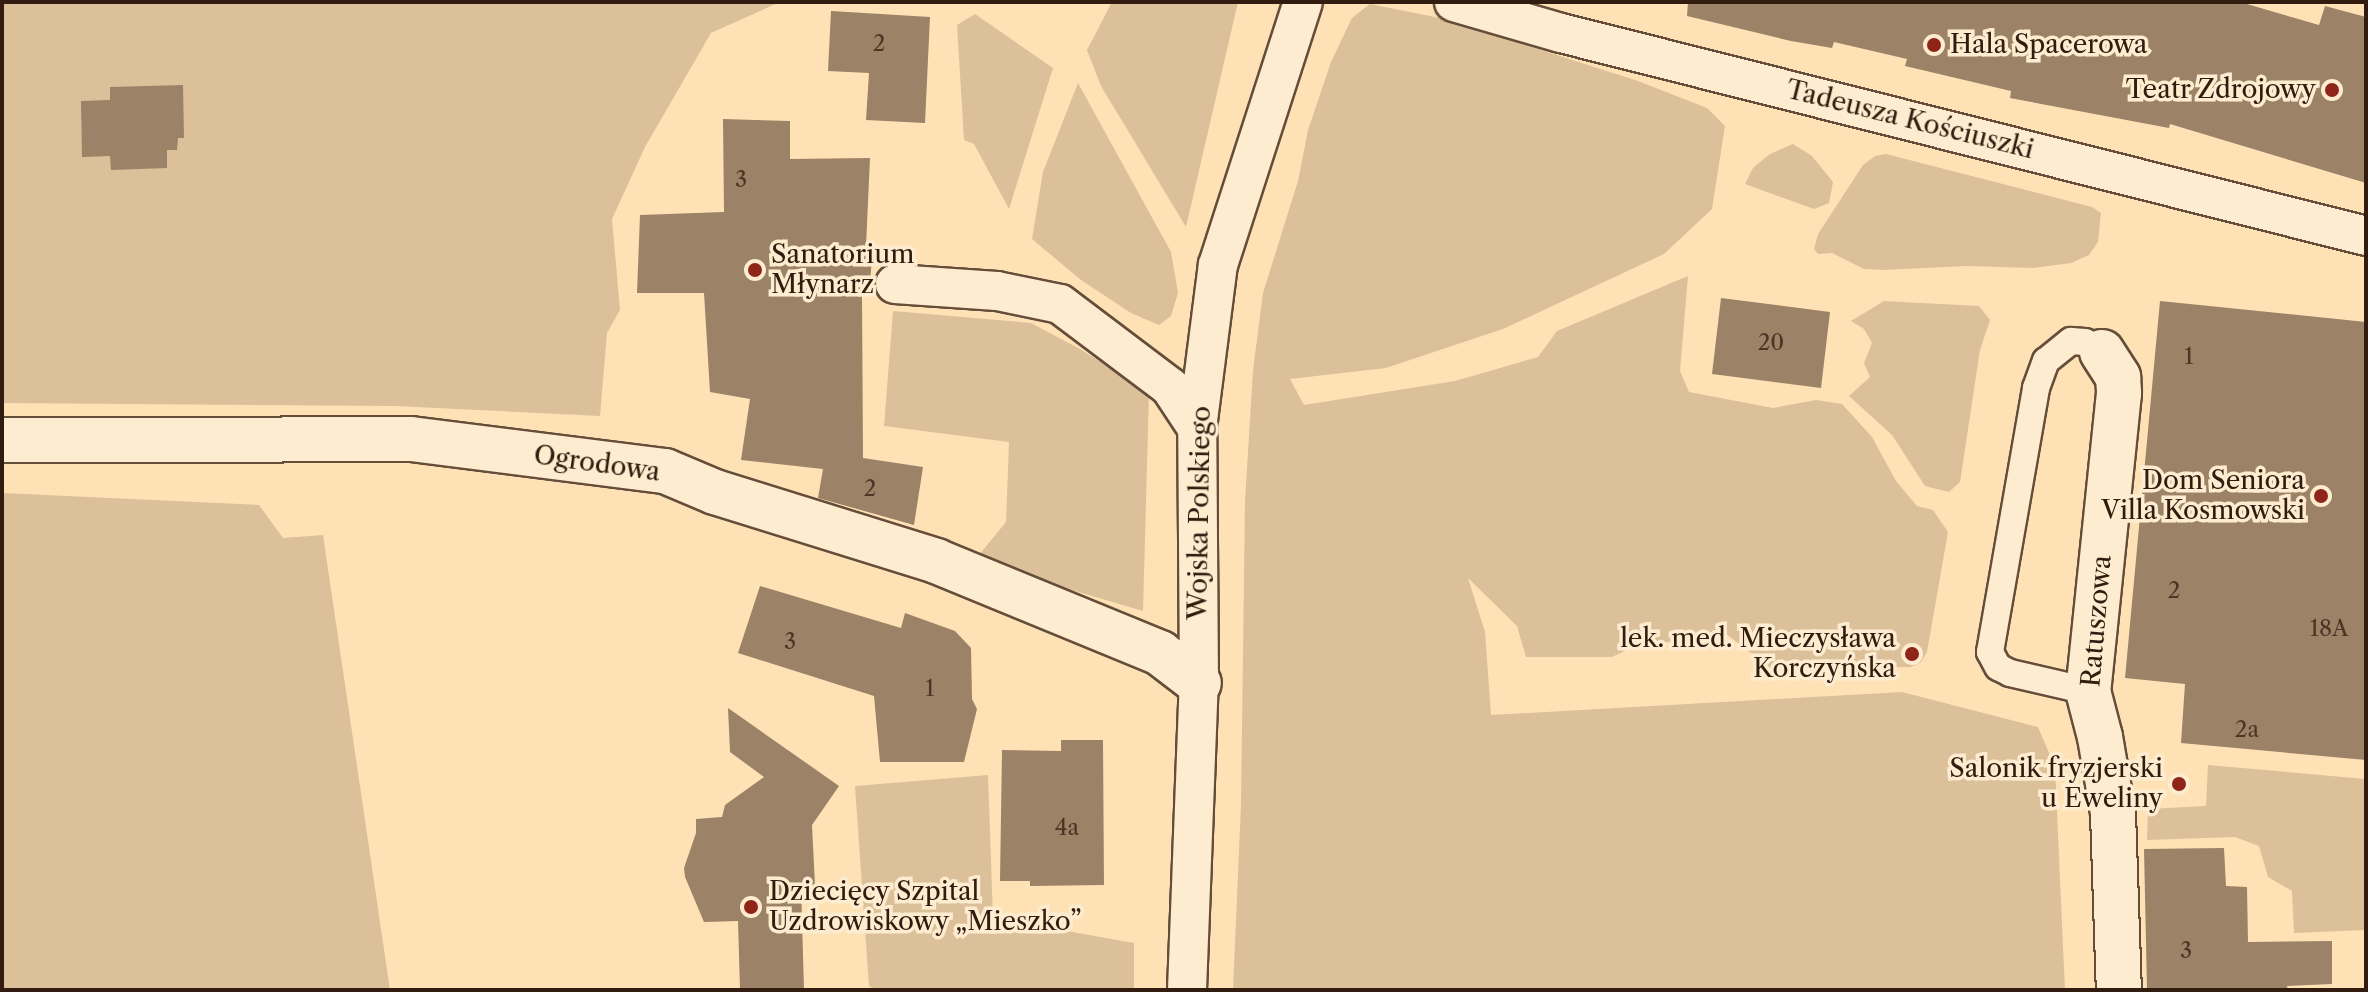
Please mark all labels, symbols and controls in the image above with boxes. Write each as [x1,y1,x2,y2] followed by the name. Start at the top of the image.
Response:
[1950,29,2148,61] place label: Hala Spacerowa
[873,31,885,57] house number: 2
[1925,36,1943,54] marker: Hala Spacerowa
[1783,74,2037,166] street label: Tadeusza Kościuszki
[2125,74,2316,106] place label: Teatr Zdrojowy
[2323,81,2341,99] marker: Teatr Zdrojowy
[735,167,747,193] house number: 3
[771,239,914,300] place label: Sanatorium Młynarz
[746,261,764,279] marker: Sanatorium Młynarz
[1758,330,1784,356] house number: 20
[2184,344,2194,370] house number: 1
[1183,405,1217,621] street label: Wojska Polskiego
[532,440,662,488] street label: Ogrodowa
[2101,465,2305,526] place label: Dom Seniora Villa Kosmowski
[864,476,876,502] house number: 2
[2312,487,2330,505] marker: Dom Seniora Villa Kosmowski
[2076,554,2118,688] street label: Ratuszowa
[2168,578,2180,604] house number: 2
[2310,616,2348,642] house number: 18A
[1620,623,1896,684] place label: lek. med. Mieczysława Korczyńska
[784,629,796,655] house number: 3
[1903,645,1921,663] marker: lek. med. Mieczysława Korczyńska
[925,676,935,702] house number: 1
[2235,717,2259,743] house number: 2a
[1949,753,2163,814] place label: Salonik fryzjerski u Eweliny
[2170,775,2188,793] marker: Salonik fryzjerski u Eweliny
[1055,815,1079,841] house number: 4a
[769,876,1082,938] place label: Dziecięcy Szpital Uzdrowiskowy „Mieszko”
[740,896,762,918] marker: Dziecięcy Szpital Uzdrowiskowy „Mieszko”
[2180,938,2192,964] house number: 3

